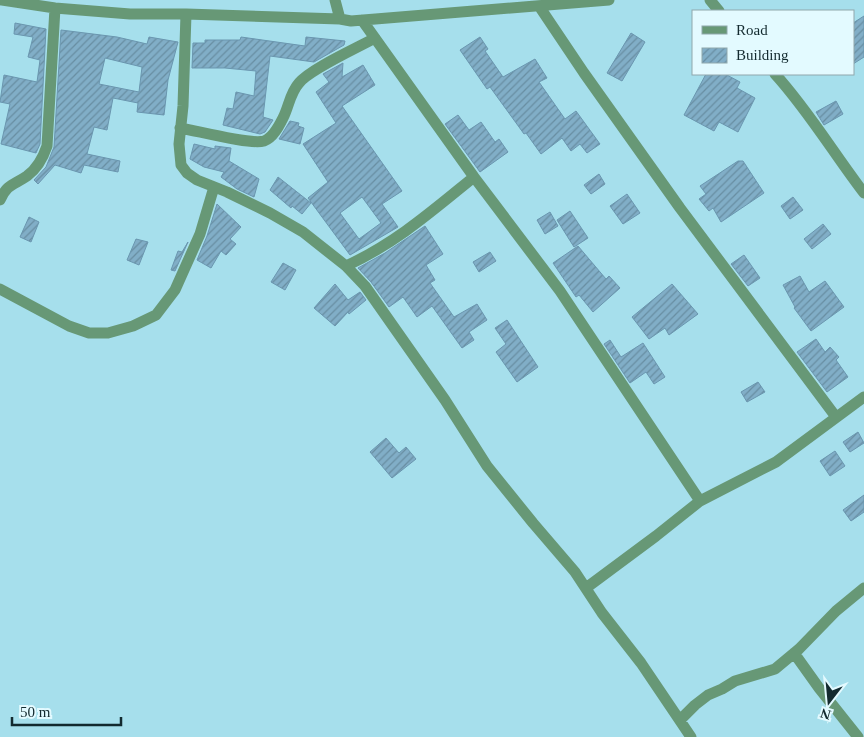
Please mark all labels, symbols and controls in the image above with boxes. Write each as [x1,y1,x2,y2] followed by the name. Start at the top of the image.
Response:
[692,10,854,75] legend
[736,22,768,38] text: Road
[736,47,789,63] text: Building
[804,677,854,727] north arrow
[12,694,121,726] scale bar
[20,704,51,720] text: 50 m
[819,705,832,723] text: N

